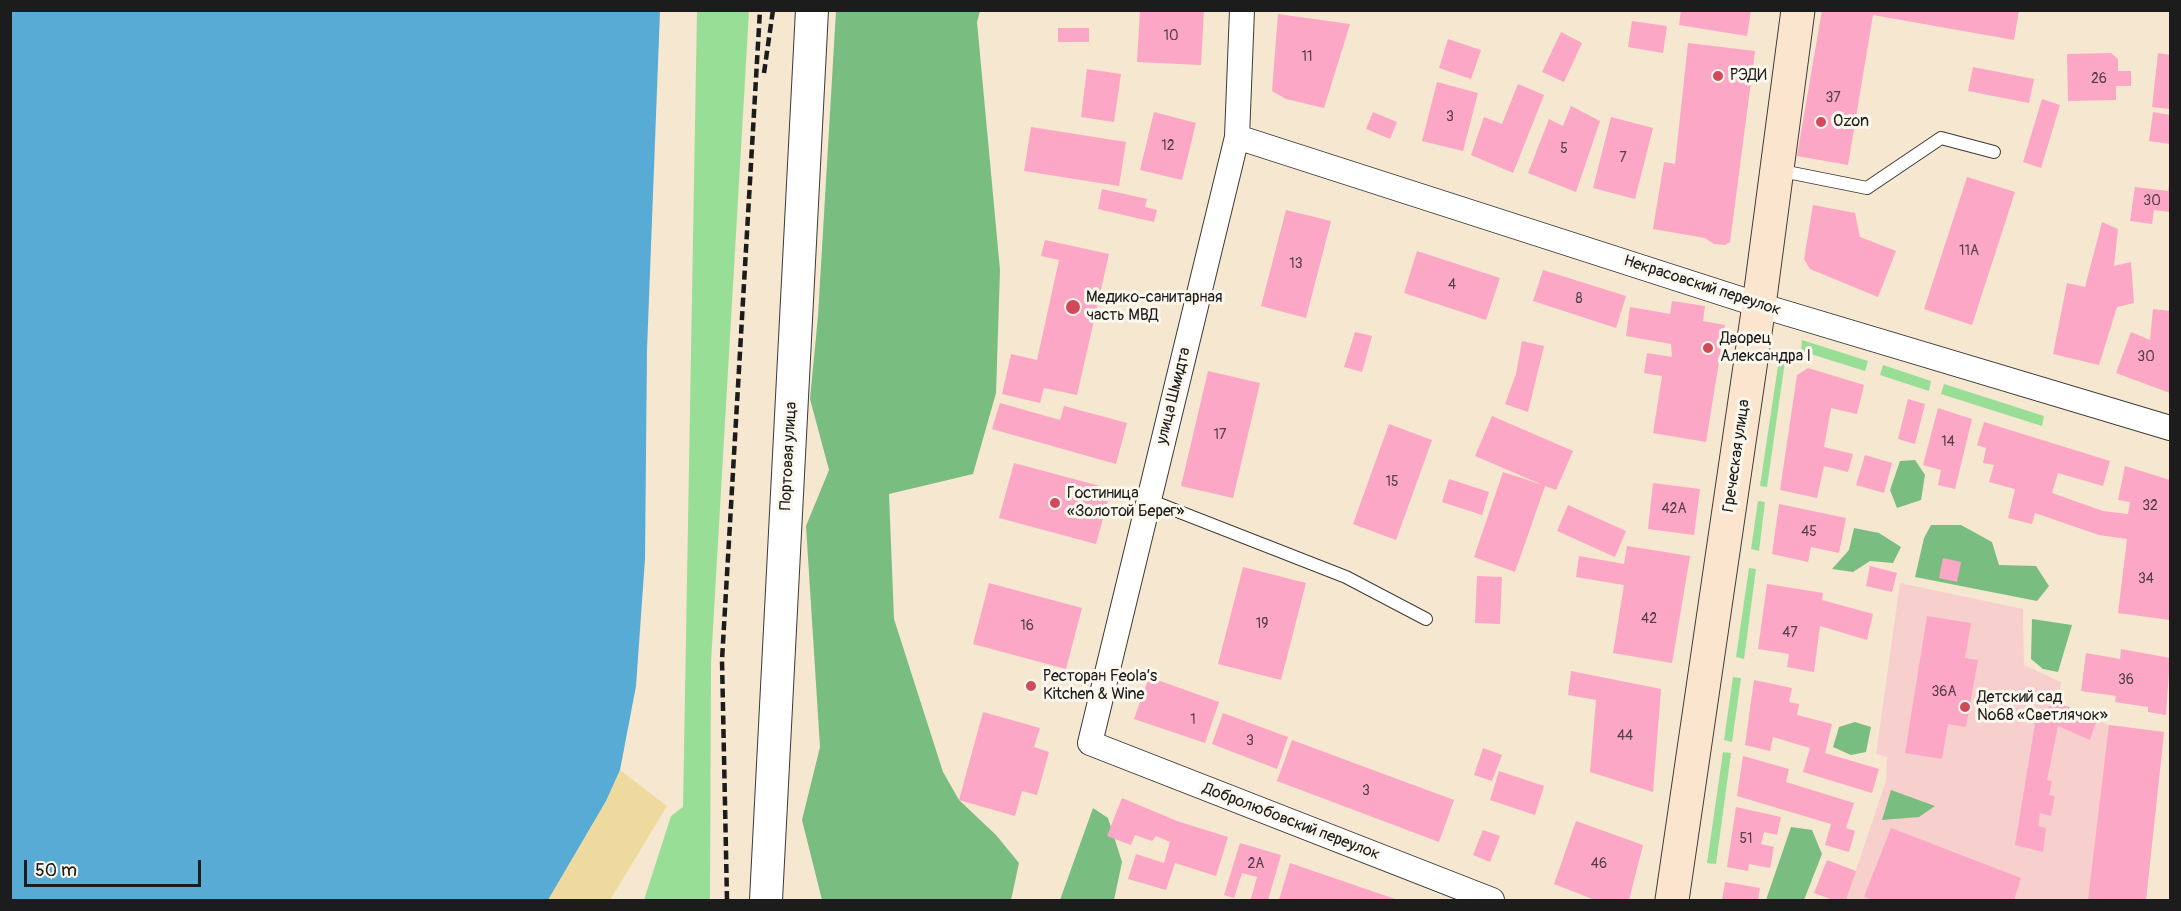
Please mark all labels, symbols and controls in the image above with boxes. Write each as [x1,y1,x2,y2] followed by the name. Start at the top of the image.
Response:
[1163,28,1179,44] house number: 10
[1302,49,1312,65] house number: 11
[1730,66,1767,86] place label: РЭДИ
[1711,69,1725,83] marker: РЭДИ
[2091,71,2107,87] house number: 26
[1825,90,1841,106] house number: 37
[1446,109,1454,125] house number: 3
[1833,112,1869,132] place label: Ozon
[1814,115,1828,129] marker: Ozon
[1161,138,1175,154] house number: 12
[1560,141,1568,157] house number: 5
[1619,150,1627,166] house number: 7
[2143,193,2161,209] house number: 30
[1959,243,1979,259] house number: 11А
[1621,252,1783,320] street label: Некрасовский переулок
[1289,256,1303,272] house number: 13
[1448,277,1456,293] house number: 4
[1086,288,1222,326] place label: Медико-санитарная часть МВД
[1575,291,1583,307] house number: 8
[1064,298,1082,316] marker: Медико-санитарная часть МВД
[1720,329,1811,367] place label: Дворец Александра I
[1701,341,1715,355] marker: Дворец Александра I
[1153,346,1195,446] street label: улица Шмидта
[2137,349,2155,365] house number: 30
[1720,398,1754,514] street label: Греческая улица
[777,401,801,511] street label: Портовая улица
[1214,427,1226,443] house number: 17
[1941,434,1955,450] house number: 14
[1385,474,1399,490] house number: 15
[1067,484,1184,522] place label: Гостиница «Золотой Берег»
[1048,496,1062,510] marker: Гостиница «Золотой Берег»
[2142,498,2158,514] house number: 32
[1661,501,1687,517] house number: 42А
[1801,524,1817,540] house number: 45
[2138,571,2154,587] house number: 34
[1641,611,1657,627] house number: 42
[1256,616,1268,632] house number: 19
[1020,618,1034,634] house number: 16
[1782,625,1798,641] house number: 47
[1043,667,1157,705] place label: Ресторан Feola’s Kitchen & Wine
[2118,672,2134,688] house number: 36
[1024,679,1038,693] marker: Ресторан Feola’s Kitchen & Wine
[1931,684,1957,700] house number: 36А
[1977,688,2108,726] place label: Детский сад №68 «Светлячок»
[1958,700,1972,714] marker: Детский сад №68 «Светлячок»
[1190,712,1196,728] house number: 1
[1617,728,1633,744] house number: 44
[1246,733,1254,749] house number: 3
[1200,779,1382,865] street label: Добролюбовский переулок
[1362,783,1370,799] house number: 3
[1739,831,1753,847] house number: 51
[27,848,204,886] scale bar
[1248,856,1264,872] house number: 2А
[1591,856,1607,872] house number: 46
[35,859,77,882] text: 50 m

